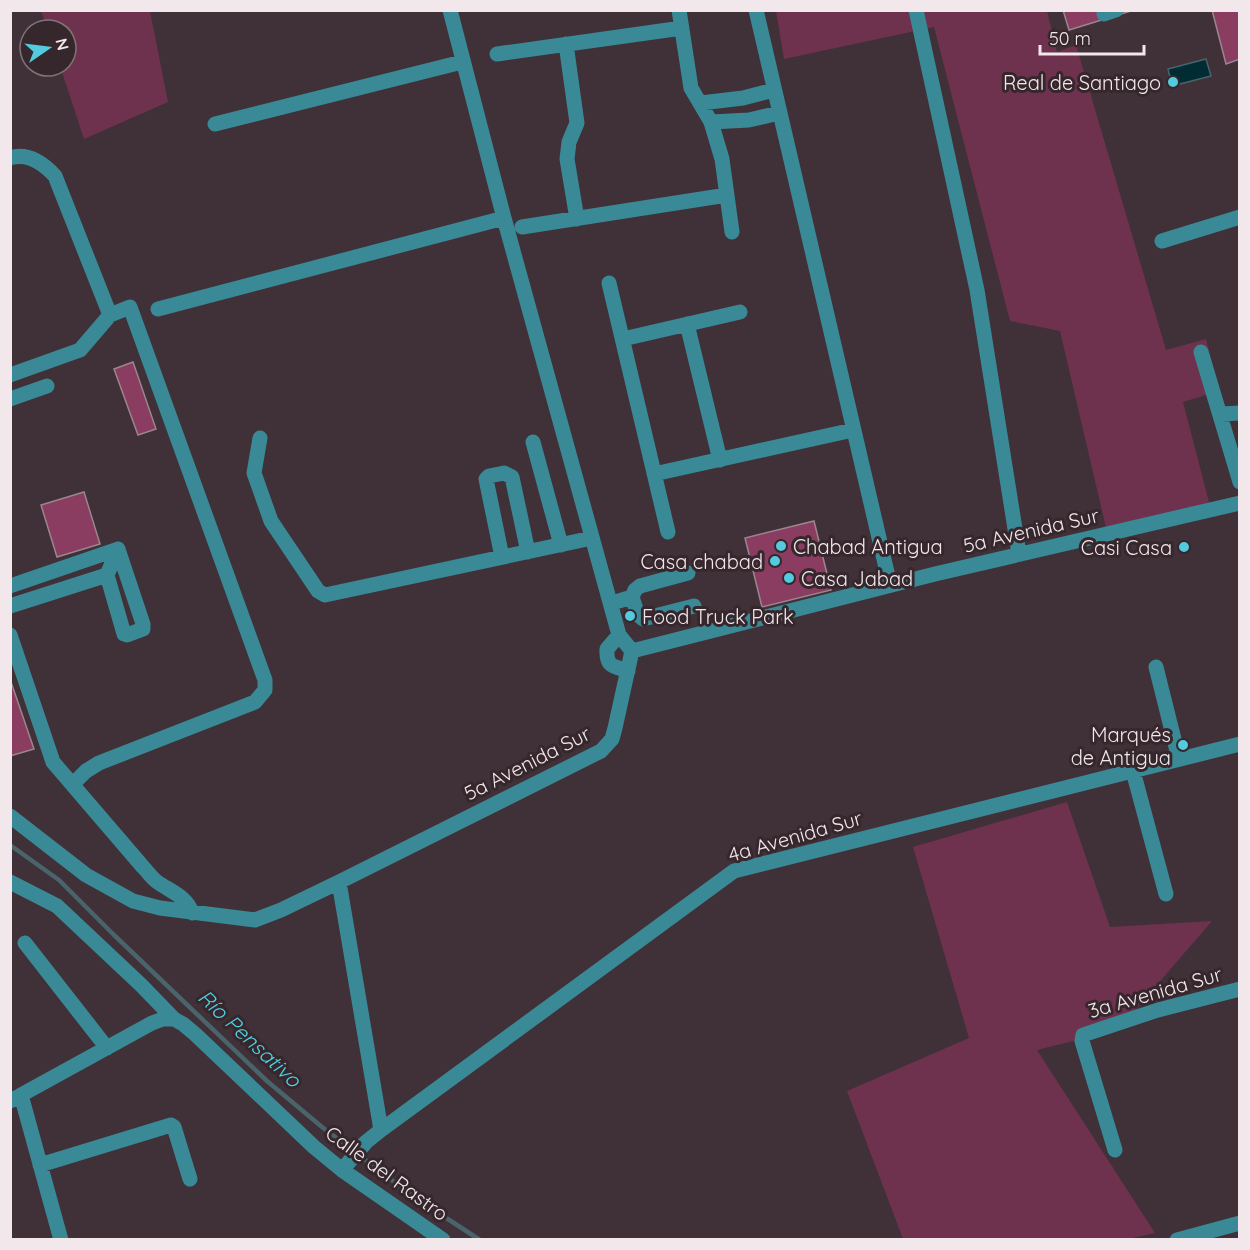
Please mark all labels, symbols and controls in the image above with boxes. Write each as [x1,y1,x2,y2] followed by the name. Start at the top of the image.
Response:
[18,18,78,78] north arrow
[1040,18,1144,56] scale bar
[1049,27,1091,50] text: 50 m
[51,36,74,52] text: N
[1003,70,1161,95] place label: Real de Santiago
[1166,75,1180,89] marker: Real de Santiago
[961,502,1102,558] street label: 5a Avenida Sur
[793,534,943,559] place label: Chabad Antigua
[1081,535,1172,560] place label: Casi Casa
[774,539,788,553] marker: Chabad Antigua
[1177,540,1191,554] marker: Casi Casa
[641,549,763,574] place label: Casa chabad
[768,554,782,568] marker: Casa chabad
[801,566,913,591] place label: Casa Jabad
[782,571,796,585] marker: Casa Jabad
[642,604,794,629] place label: Food Truck Park
[623,609,637,623] marker: Food Truck Park
[460,720,595,806] street label: 5a Avenida Sur
[1071,722,1171,770] place label: Marqués de Antigua
[1176,738,1190,752] marker: Marqués de Antigua
[725,805,865,867] street label: 4a Avenida Sur
[1085,961,1225,1023] street label: 3a Avenida Sur
[193,984,308,1093] water label: Río Pensativo
[321,1120,453,1226] street label: Calle del Rastro

